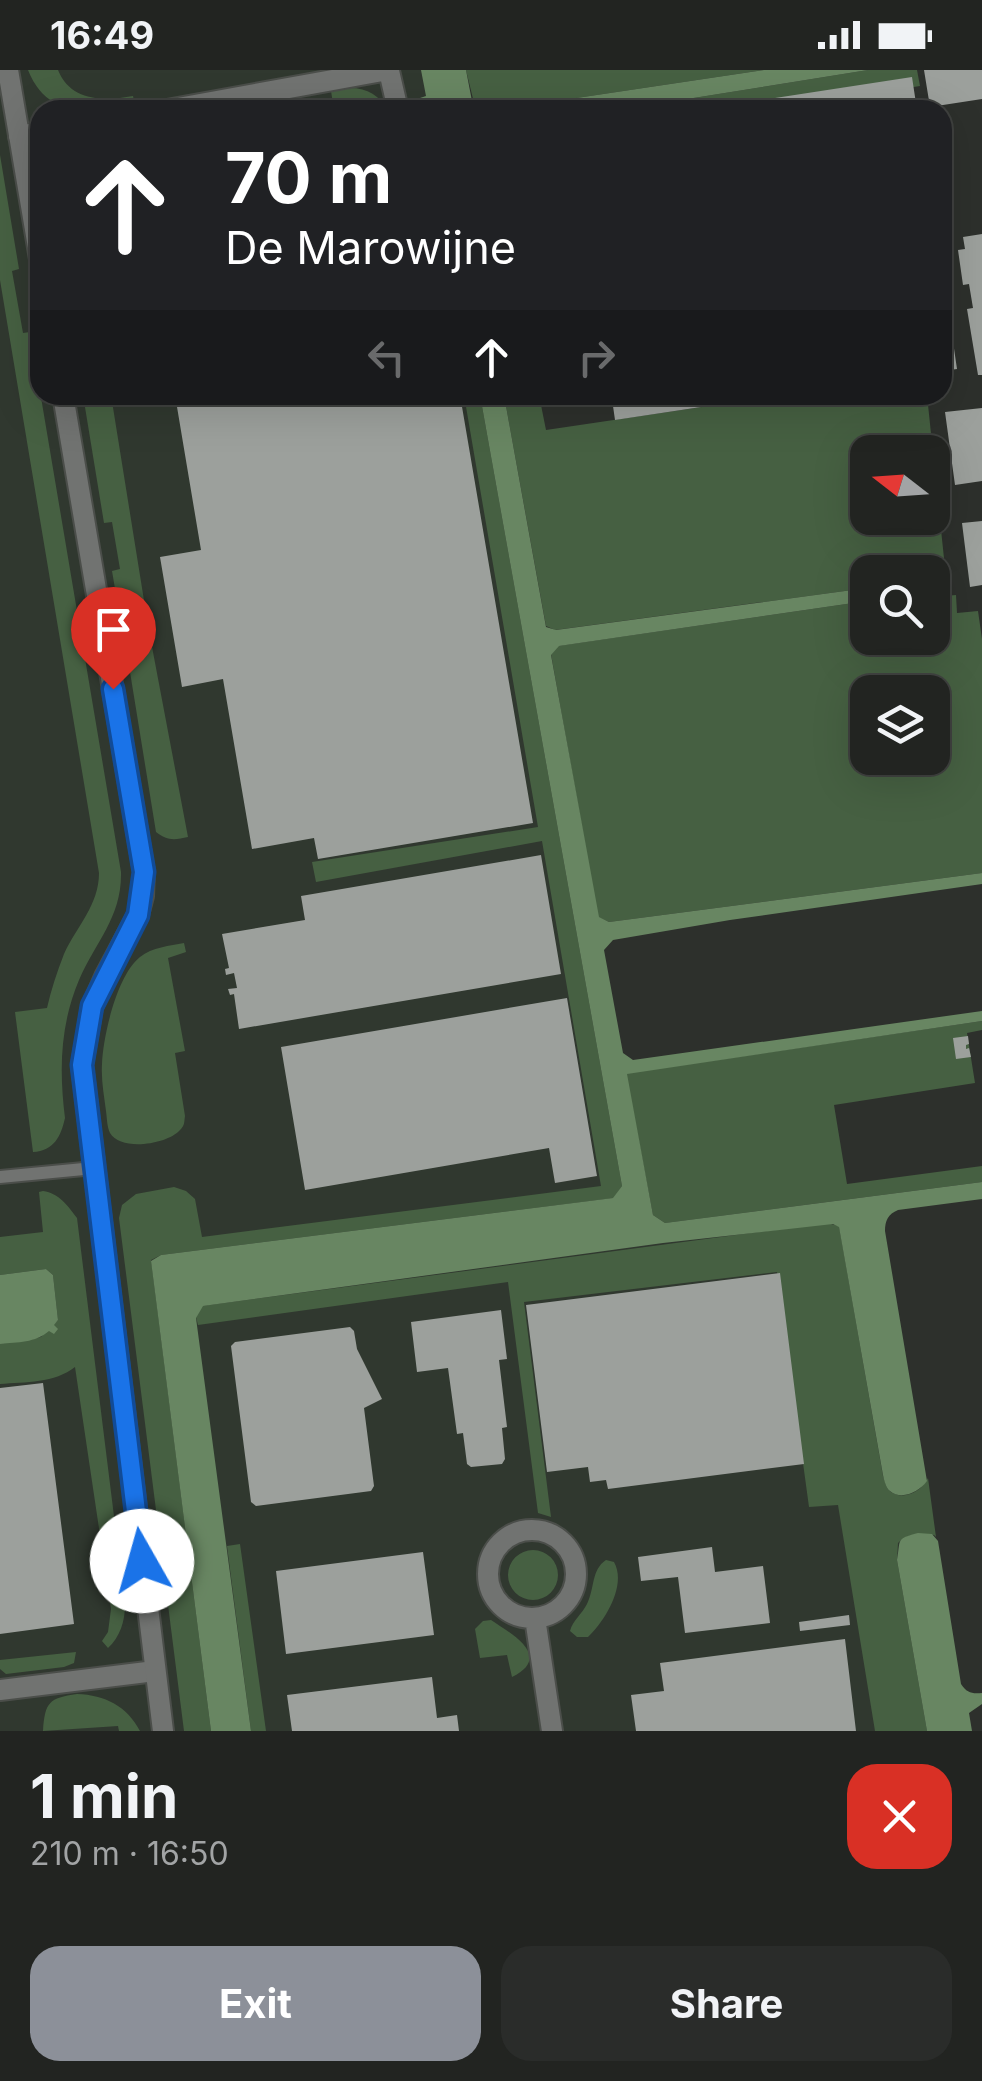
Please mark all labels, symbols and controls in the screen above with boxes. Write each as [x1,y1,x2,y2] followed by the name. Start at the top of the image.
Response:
[50,12,154,58] text: 16:49
[225,135,392,220] text: 70 m
[60,140,190,270] icon: ahead
[225,220,516,275] text: De Marowijne
[359,330,414,385] icon: left
[464,330,519,385] icon: ahead
[569,330,624,385] icon: right
[850,435,950,535] north arrow
[850,435,950,775] map controls
[850,555,950,655] button: search
[71,587,156,690] pin
[86,602,141,657] icon: arrive
[850,675,950,775] button: layers
[90,1509,194,1613] position arrow
[30,1760,178,1832] text: 1 min
[847,1764,952,1869] button: close
[30,1834,229,1873] text: 210 m · 16:50
[30,1946,481,2061] button: Exit
[501,1946,952,2061] button: Share

